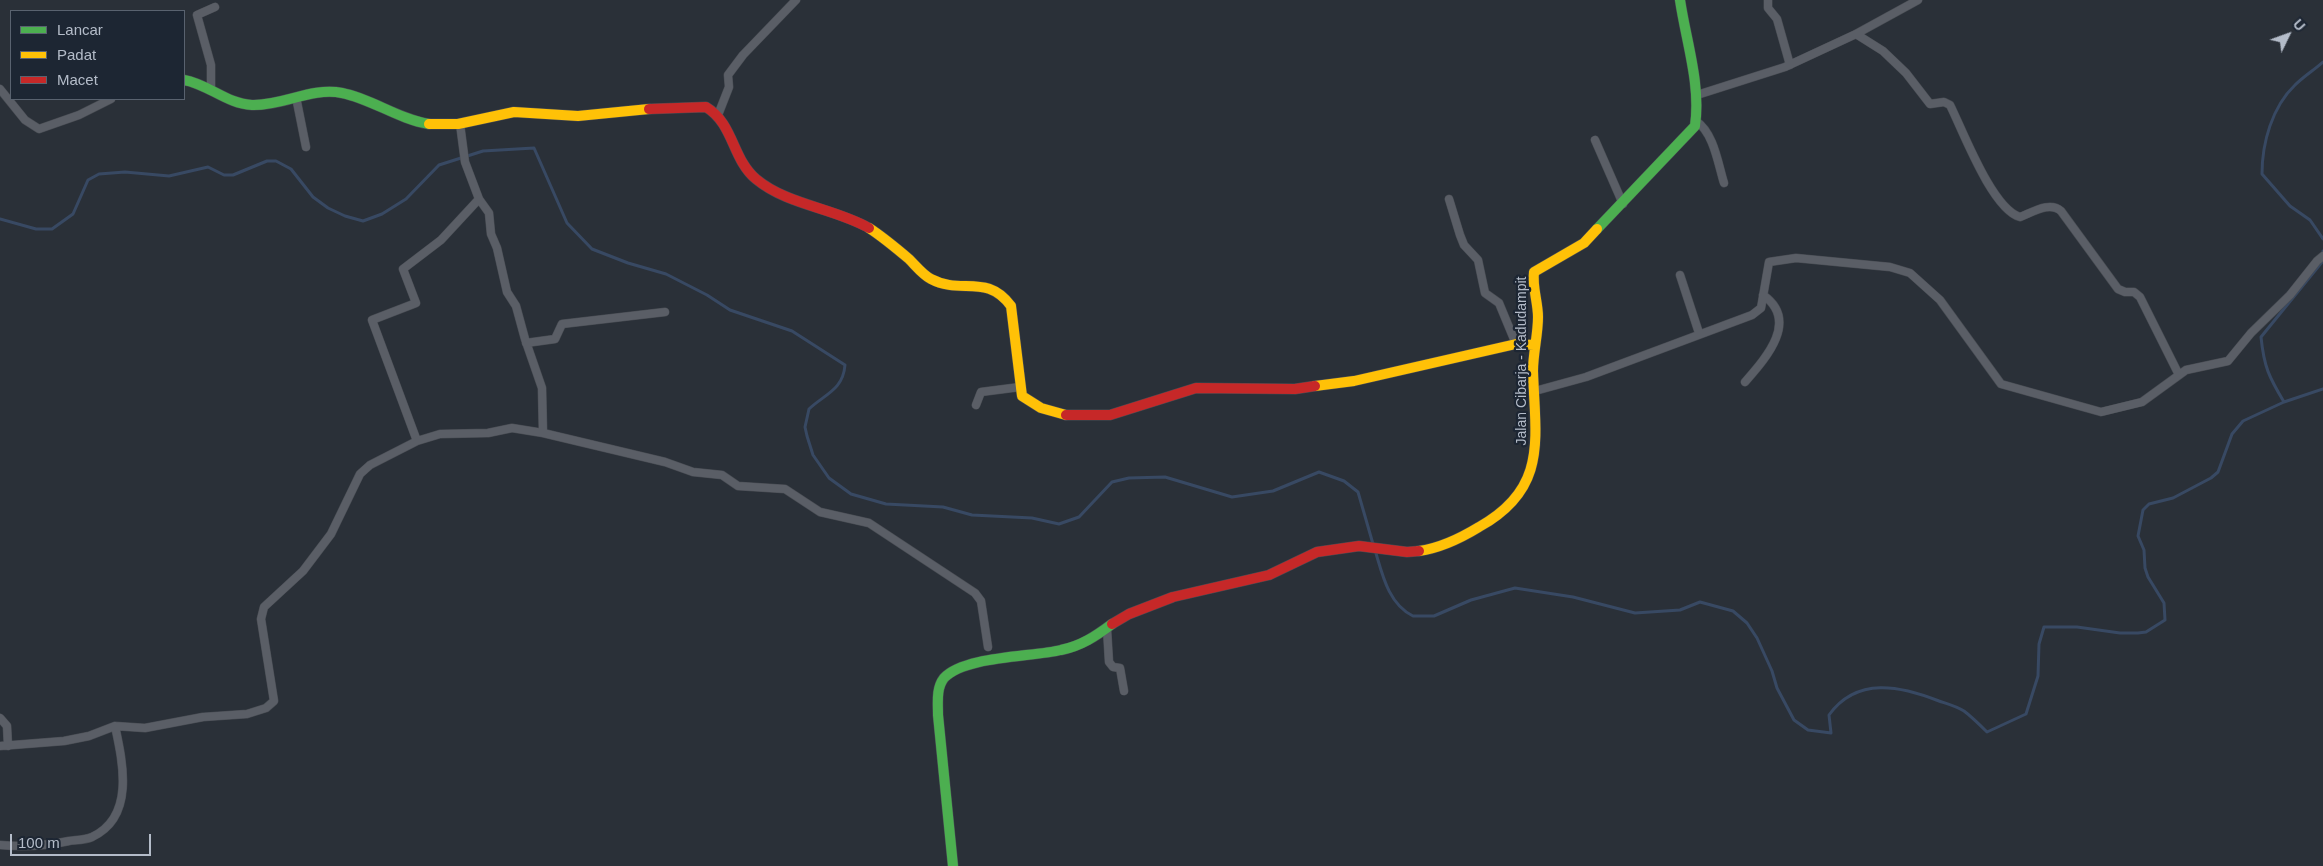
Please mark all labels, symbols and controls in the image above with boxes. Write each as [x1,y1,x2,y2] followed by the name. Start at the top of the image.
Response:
[10,10,185,100] legend
[2263,10,2313,60] north arrow
[2290,16,2308,34] text: U
[57,21,103,38] text: Lancar
[57,46,96,63] text: Padat
[57,71,98,88] text: Macet
[1514,277,1530,445] street label: Jalan Cibarja - Kadudampit
[12,824,154,856] scale bar
[18,834,60,851] text: 100 m

